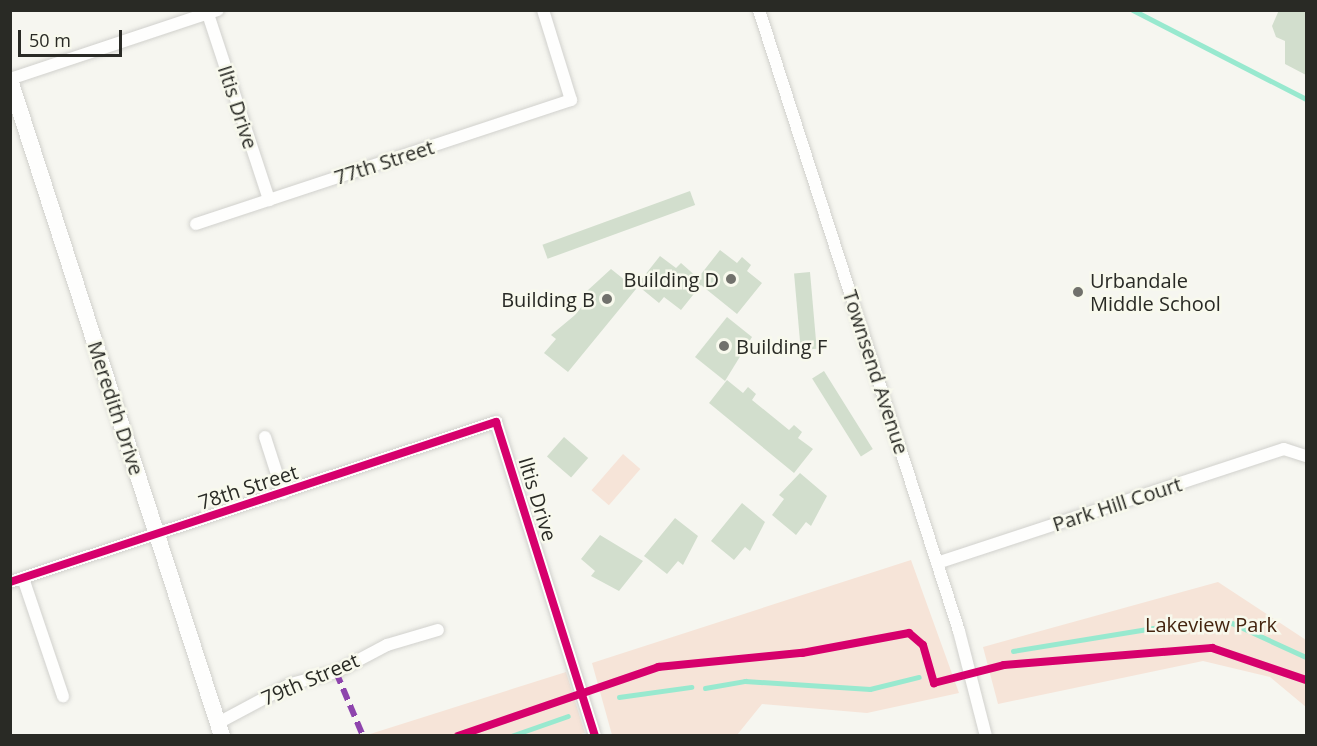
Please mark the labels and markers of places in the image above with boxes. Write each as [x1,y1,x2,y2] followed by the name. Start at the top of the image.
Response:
[624,267,719,291] place label: Building D
[1090,268,1221,315] place label: Urbandale Middle School
[724,272,738,286] marker: Building D
[1071,285,1085,299] marker: Urbandale Middle School
[501,287,595,311] place label: Building B
[600,292,614,306] marker: Building B
[736,334,827,358] place label: Building F
[717,339,731,353] marker: Building F

